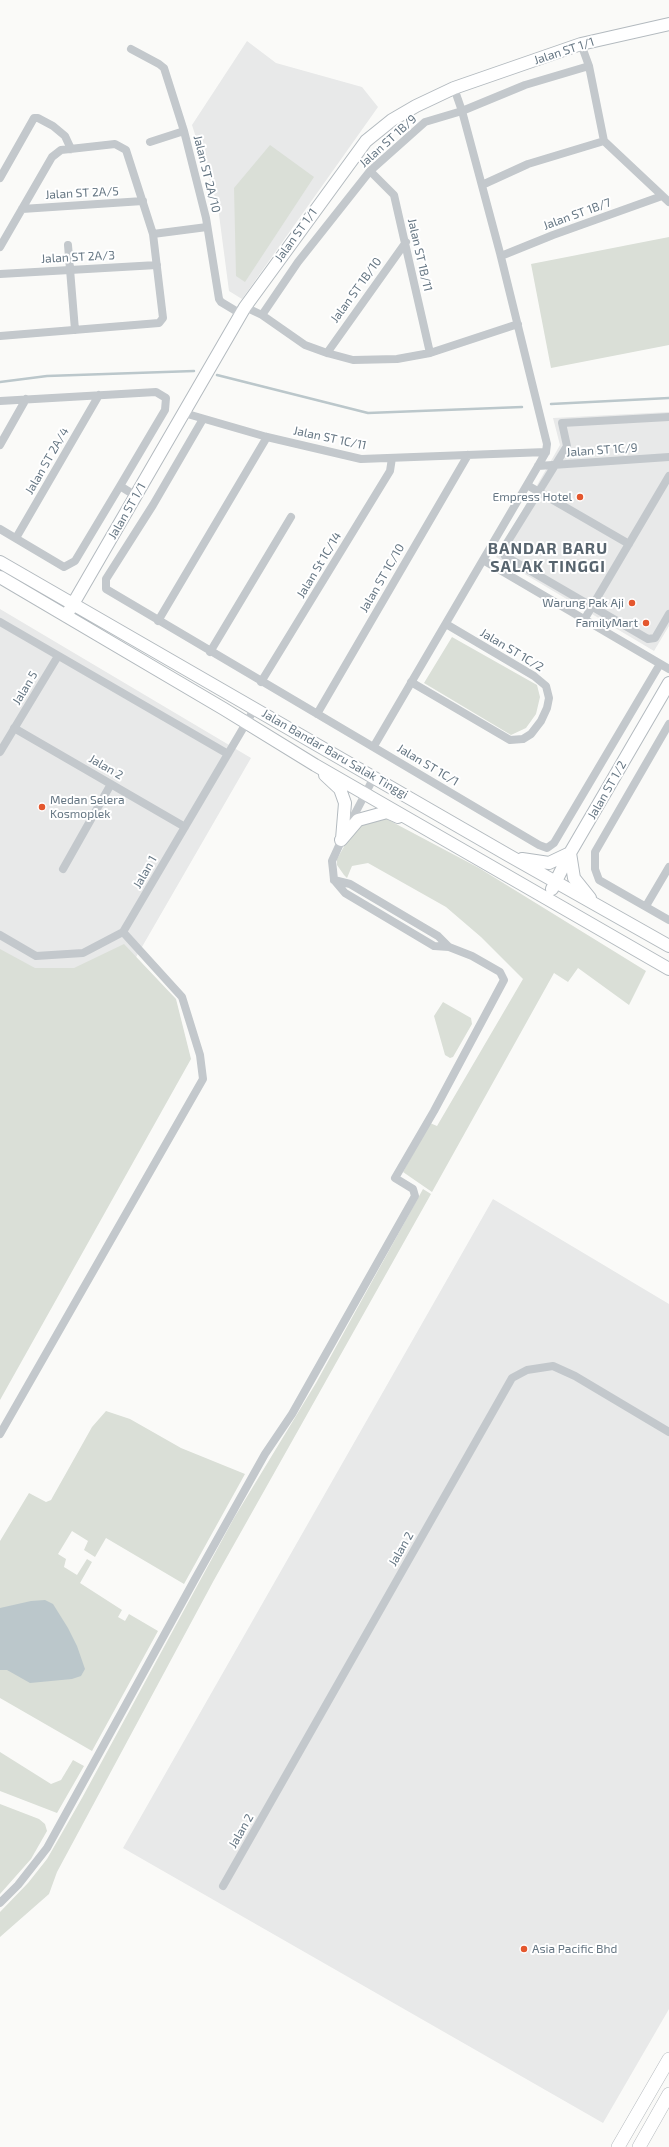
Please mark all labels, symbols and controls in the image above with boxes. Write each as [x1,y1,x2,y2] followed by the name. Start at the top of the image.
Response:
[532,34,596,68] street label: Jalan ST 1/1
[356,112,420,170] street label: Jalan ST 1B/9
[190,134,224,214] street label: Jalan ST 2A/10
[45,184,119,202] street label: Jalan ST 2A/5
[541,195,613,233] street label: Jalan ST 1B/7
[272,205,320,265] street label: Jalan ST 1/1
[405,217,435,293] street label: Jalan ST 1B/11
[41,248,115,266] street label: Jalan ST 2A/3
[328,255,384,325] street label: Jalan ST 1B/10
[292,423,368,453] street label: Jalan ST 1C/11
[22,425,72,497] street label: Jalan ST 2A/4
[566,440,638,460] street label: Jalan ST 1C/9
[105,480,149,542] street label: Jalan ST 1/1
[492,490,572,504] place label: Empress Hotel
[575,492,585,502] marker: Empress Hotel
[294,529,344,601] street label: Jalan St 1C/14
[488,539,608,577] district label: BANDAR BARU SALAK TINGGI
[357,541,407,615] street label: Jalan ST 1C/10
[542,596,624,610] place label: Warung Pak Aji
[627,598,637,608] marker: Warung Pak Aji
[576,616,638,630] place label: FamilyMart
[641,618,651,628] marker: FamilyMart
[478,625,546,675] street label: Jalan ST 1C/2
[9,668,41,708] street label: Jalan 5
[259,706,411,802] street label: Jalan Bandar Baru Salak Tinggi
[395,741,461,789] street label: Jalan ST 1C/1
[86,751,126,783] street label: Jalan 2
[585,758,629,822] street label: Jalan ST 1/2
[50,793,125,821] place label: Medan Selera Kosmoplek
[37,802,47,812] marker: Medan Selera Kosmoplek
[130,853,160,891] street label: Jalan 1
[385,1529,417,1569] street label: Jalan 2
[225,1811,257,1851] street label: Jalan 2
[532,1942,617,1956] place label: Asia Pacific Bhd
[519,1944,529,1954] marker: Asia Pacific Bhd

